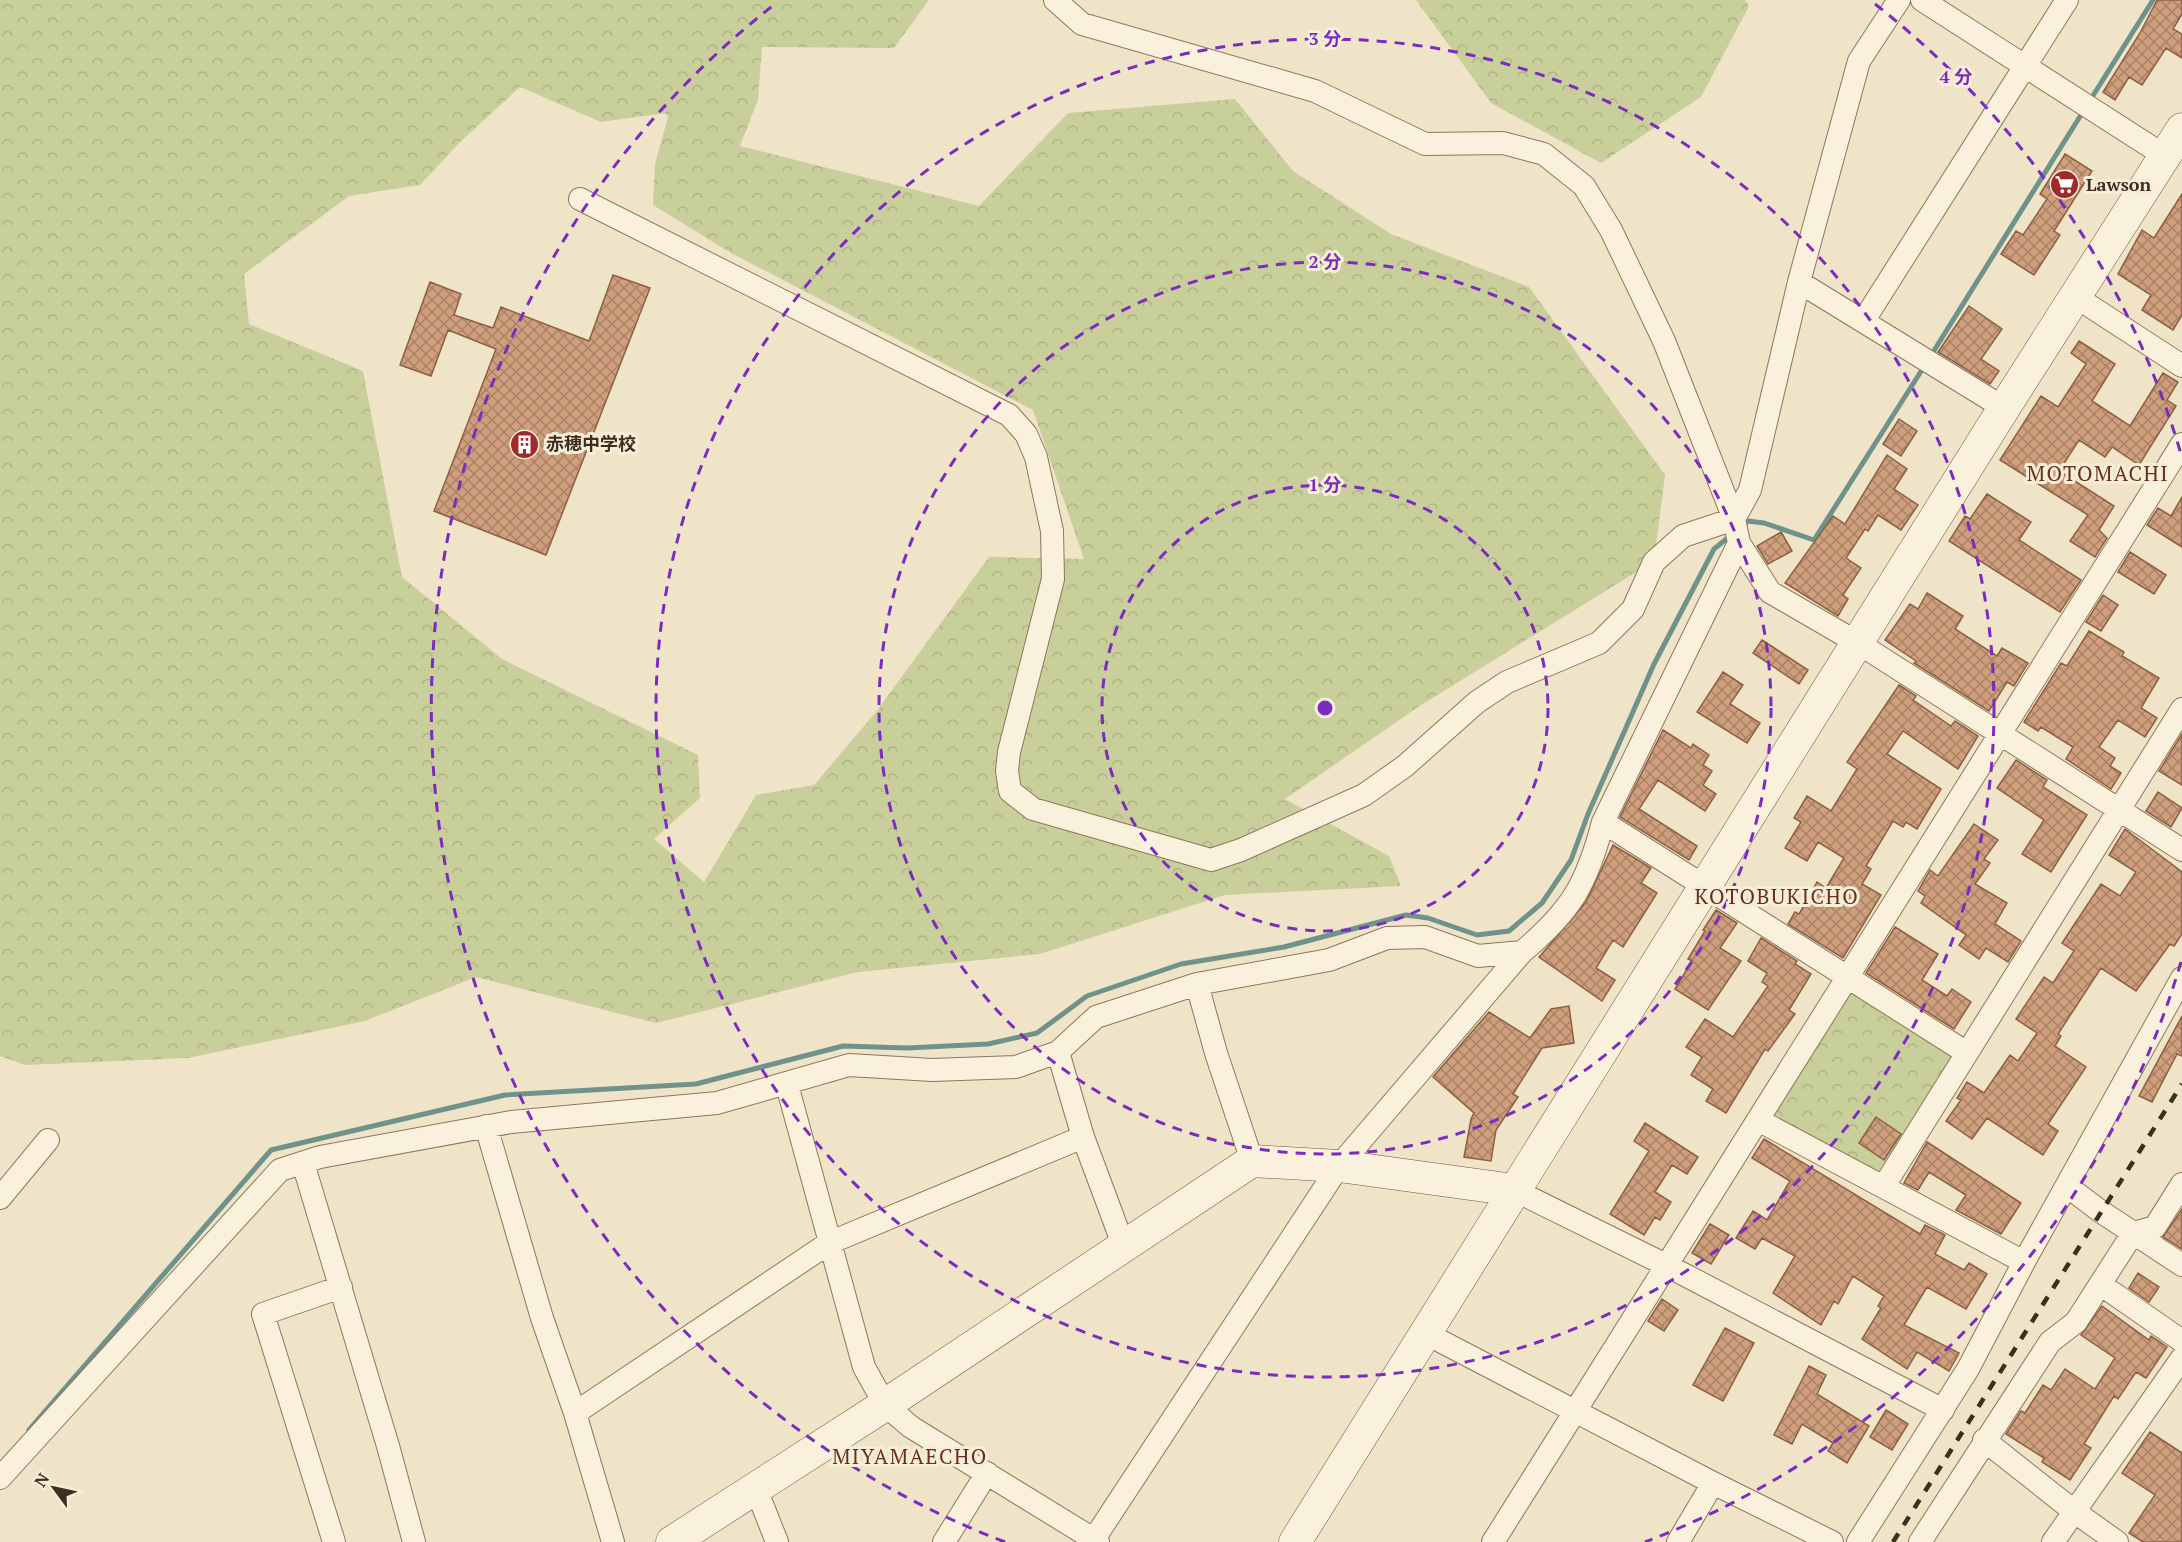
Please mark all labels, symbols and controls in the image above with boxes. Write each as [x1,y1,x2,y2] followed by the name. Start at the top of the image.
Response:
[1308,26,1342,50] text: 3 分
[1939,64,1973,88] text: 4 分
[2049,169,2081,201] supermarket icon: Lawson
[2086,172,2151,196] place label: Lawson
[1308,249,1342,273] text: 2 分
[509,428,541,460] building icon: 赤穂中学校
[546,431,636,455] place label: 赤穂中学校
[2027,459,2169,487] district label: MOTOMACHI
[1308,472,1342,496] text: 1 分
[1315,698,1335,718] centre of rings
[1695,882,1859,910] district label: KOTOBUKICHO
[832,1442,988,1470] district label: MIYAMAECHO
[24,1458,84,1518] north arrow
[29,1469,54,1491] text: N

